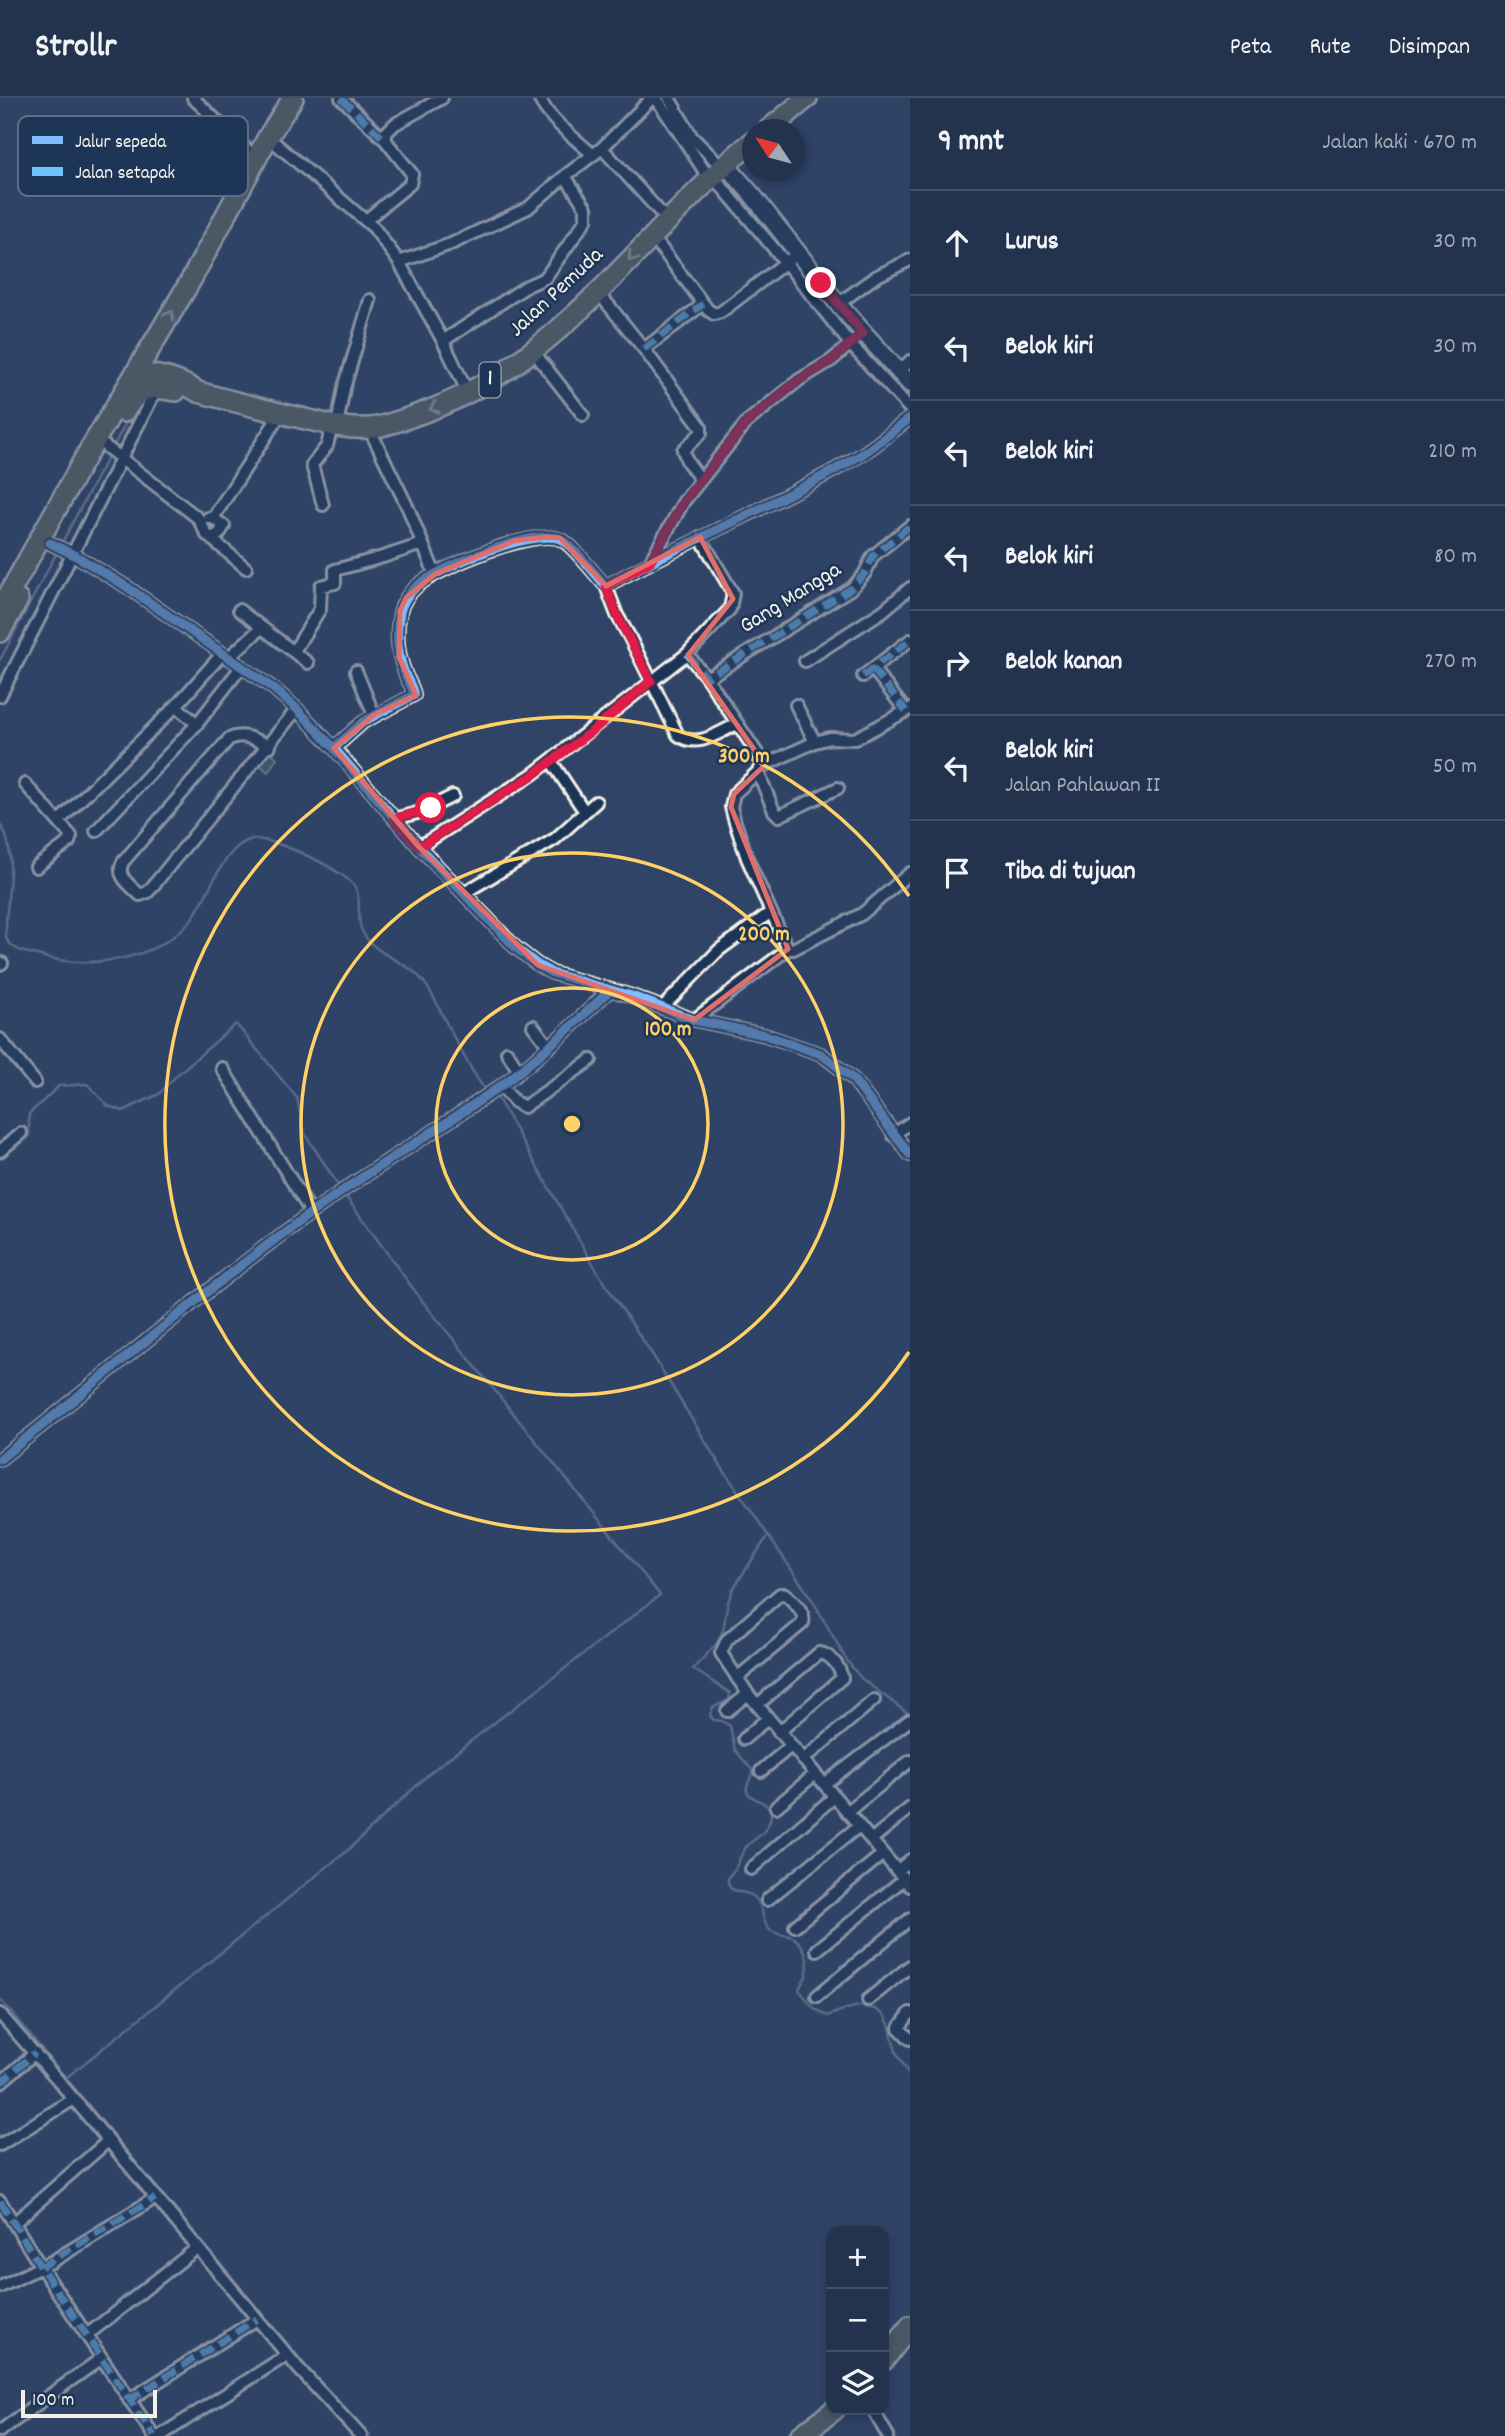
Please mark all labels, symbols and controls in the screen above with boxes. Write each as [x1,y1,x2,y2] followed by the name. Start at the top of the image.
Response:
[35,25,117,72] text: Strollr
[1230,31,1271,65] text: Peta
[1309,31,1351,65] text: Rute
[1389,31,1470,65] text: Disimpan
[18,116,248,196] legend
[742,119,805,182] north arrow
[938,122,1004,165] text: 9 mnt
[1322,127,1477,160] text: Jalan kaki · 670 m
[75,130,167,157] text: Jalur sepeda
[75,161,175,188] text: Jalan setapak
[938,224,976,262] icon: ahead
[1005,224,1059,261] text: Lurus
[1433,226,1477,259] text: 30 m
[502,239,613,346] street label: Jalan Pemuda
[628,249,641,262] one-way arrow
[805,267,836,298] route end
[162,309,175,322] one-way arrow
[938,329,976,367] icon: left
[1005,329,1093,366] text: Belok kiri
[1433,331,1477,364] text: 30 m
[480,362,500,398] road number: 1
[428,400,440,414] one-way arrow
[938,434,976,472] icon: left
[1005,434,1093,471] text: Belok kiri
[1428,436,1477,469] text: 210 m
[938,539,976,577] icon: left
[1005,539,1093,576] text: Belok kiri
[1434,541,1477,574] text: 80 m
[734,554,849,643] street label: Gang Mangga
[938,644,976,682] icon: right
[1005,644,1122,681] text: Belok kanan
[1425,646,1477,679] text: 270 m
[1005,733,1093,770] text: Belok kiri
[718,743,770,773] text: 300 m
[938,749,976,787] icon: left
[1433,751,1477,784] text: 50 m
[1005,770,1160,803] text: Jalan Pahlawan II
[415,792,446,823] route start
[938,854,976,892] icon: arrive
[1005,854,1136,891] text: Tiba di tujuan
[738,921,790,951] text: 200 m
[645,1016,691,1046] text: 100 m
[560,1112,584,1136] centre of rings
[826,2226,889,2415] map controls
[826,2226,889,2289] button: +
[826,2289,889,2352] button: −
[826,2352,889,2415] button: layers
[21,2387,158,2419] scale bar
[32,2388,74,2415] text: 100 m

